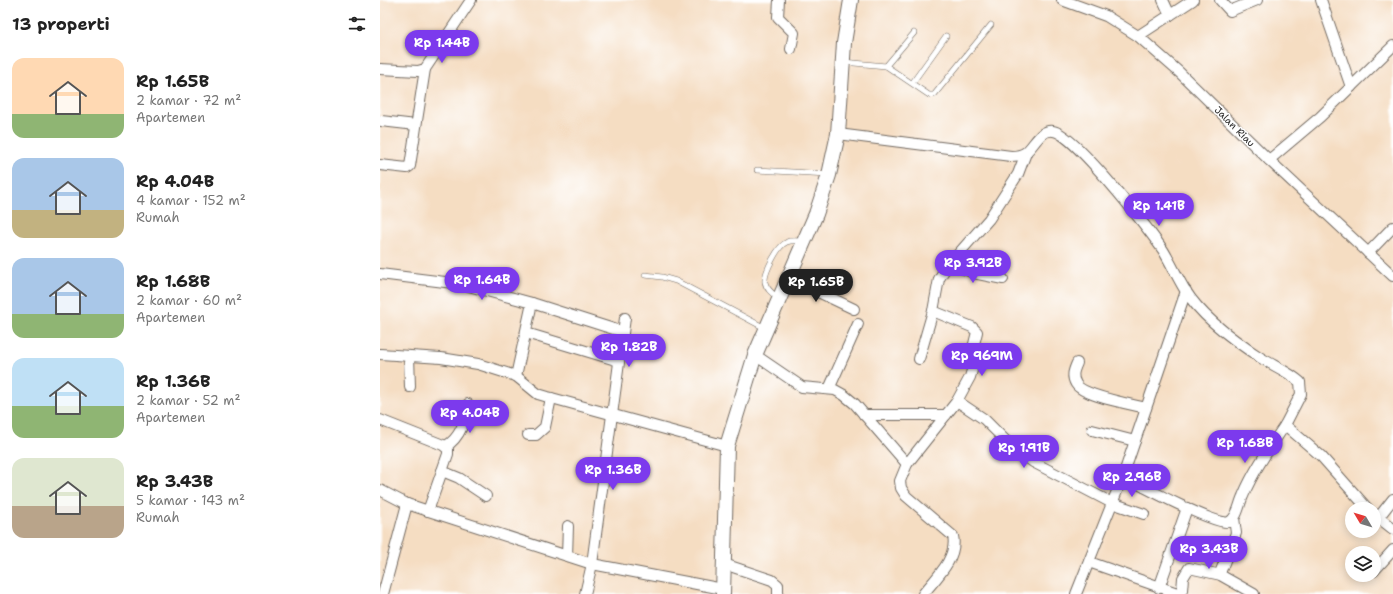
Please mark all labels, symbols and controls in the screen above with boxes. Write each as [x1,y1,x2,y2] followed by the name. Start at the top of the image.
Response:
[12,13,110,35] text: 13 properti
[346,13,368,35] icon: filters
[401,30,483,64] pin: Rp 1.44B
[414,34,470,51] text: Rp 1.44B
[136,70,209,92] text: Rp 1.65B
[44,74,92,122] icon: home
[136,92,241,109] text: 2 kamar · 72 m²
[1212,103,1258,150] street label: Jalan Riau
[136,109,205,126] text: Apartemen
[136,170,214,192] text: Rp 4.04B
[44,174,92,222] icon: home
[136,192,246,209] text: 4 kamar · 152 m²
[1118,193,1200,227] pin: Rp 1.41B
[1133,197,1185,214] text: Rp 1.41B
[136,209,180,226] text: Rumah
[932,250,1014,284] pin: Rp 3.92B
[944,254,1002,271] text: Rp 3.92B
[441,267,523,301] pin: Rp 1.64B
[775,269,857,303] pin: Rp 1.65B
[136,270,210,292] text: Rp 1.68B
[454,271,510,288] text: Rp 1.64B
[788,273,844,290] text: Rp 1.65B
[44,274,92,322] icon: home
[136,292,242,309] text: 2 kamar · 60 m²
[136,309,205,326] text: Apartemen
[588,334,670,368] pin: Rp 1.82B
[601,338,657,355] text: Rp 1.82B
[945,343,1019,377] pin: Rp 969M
[951,347,1013,364] text: Rp 969M
[136,370,211,392] text: Rp 1.36B
[44,374,92,422] icon: home
[136,392,240,409] text: 2 kamar · 52 m²
[429,400,511,434] pin: Rp 4.04B
[440,404,500,421] text: Rp 4.04B
[136,409,205,426] text: Apartemen
[1204,430,1286,464] pin: Rp 1.68B
[1217,434,1273,451] text: Rp 1.68B
[983,435,1065,469] pin: Rp 1.91B
[998,439,1050,456] text: Rp 1.91B
[572,457,654,491] pin: Rp 1.36B
[584,461,642,478] text: Rp 1.36B
[1091,464,1173,498] pin: Rp 2.96B
[1102,468,1162,485] text: Rp 2.96B
[136,470,213,492] text: Rp 3.43B
[44,474,92,522] icon: home
[136,492,245,509] text: 5 kamar · 143 m²
[1345,502,1381,538] north arrow
[1345,502,1381,582] map controls
[136,509,180,526] text: Rumah
[1168,536,1250,570] pin: Rp 3.43B
[1179,540,1239,557] text: Rp 3.43B
[1345,546,1381,582] button: layers

